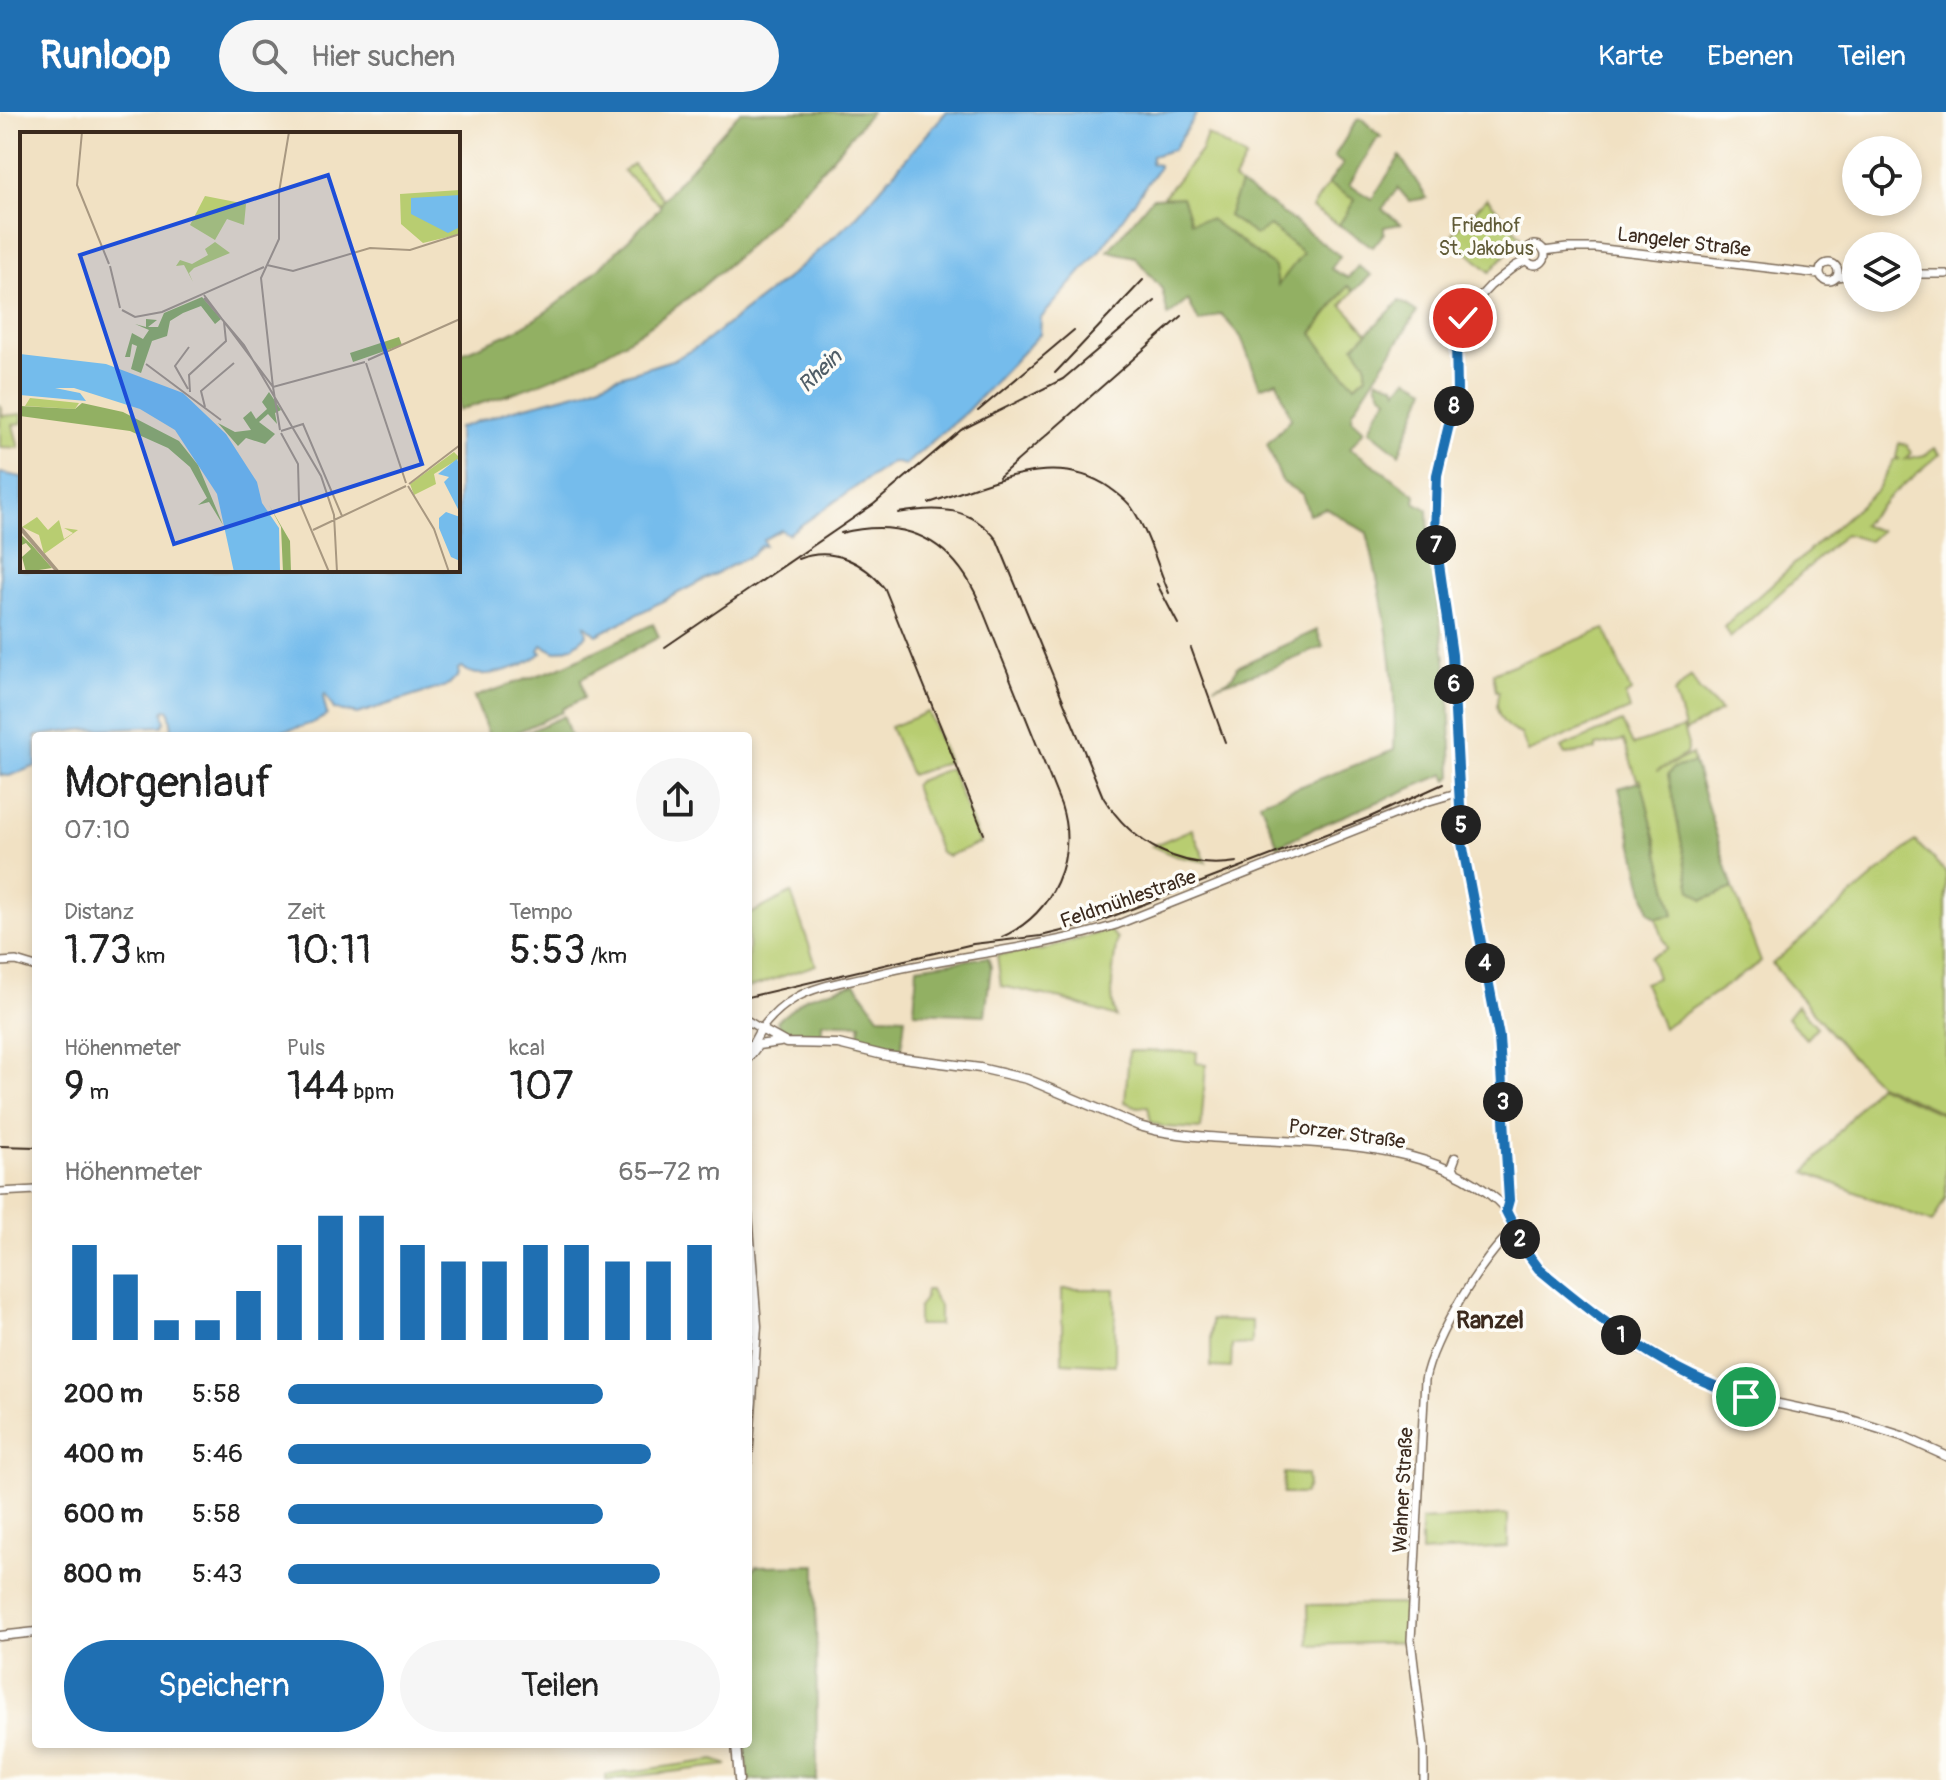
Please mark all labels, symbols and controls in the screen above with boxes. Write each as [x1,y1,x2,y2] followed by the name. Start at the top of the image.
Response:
[219,20,779,92] search box
[40,32,171,80] text: Runloop
[247,34,291,78] icon: search
[311,38,456,75] text: Hier suchen
[1598,39,1663,74] text: Karte
[1707,39,1794,74] text: Ebenen
[1838,39,1906,74] text: Teilen
[20,132,460,572] inset map
[1842,136,1922,312] map controls
[1842,136,1922,216] button: locate
[1438,213,1534,261] park label: Friedhof St. Jakobus
[1616,221,1752,263] street label: Langeler Straße
[1842,232,1922,312] button: layers
[1429,284,1497,352] pin
[1441,296,1485,340] icon: check
[792,342,849,398] water label: Rhein
[1434,386,1474,426] pin: 8
[1448,392,1460,420] text: 8
[1416,525,1456,565] pin: 7
[1430,531,1442,559] text: 7
[1434,664,1474,704] pin: 6
[1448,670,1460,698] text: 6
[64,756,273,811] text: Morgenlauf
[636,758,720,842] button: share
[1441,805,1481,845] pin: 5
[1455,811,1467,839] text: 5
[64,814,130,846] text: 07:10
[1057,864,1199,934] street label: Feldmühlestraße
[64,898,134,926] text: Distanz
[287,898,325,926] text: Zeit
[509,898,573,926] text: Tempo
[64,926,132,975] text: 1.73
[287,926,372,975] text: 10:11
[509,926,586,975] text: 5:53
[132,942,165,970] text: km
[586,942,627,970] text: /km
[1465,943,1505,983] pin: 4
[1479,949,1491,977] text: 4
[64,1034,181,1062] text: Höhenmeter
[287,1034,325,1062] text: Puls
[509,1034,545,1062] text: kcal
[64,1062,85,1111] text: 9
[287,1062,349,1111] text: 144
[509,1062,573,1111] text: 107
[85,1078,109,1106] text: m
[349,1078,394,1106] text: bpm
[1483,1082,1523,1122] pin: 3
[1497,1088,1509,1116] text: 3
[1287,1113,1407,1155] street label: Porzer Straße
[64,1156,202,1188] text: Höhenmeter
[618,1156,720,1188] text: 65–72 m
[1500,1219,1540,1259] pin: 2
[1514,1225,1526,1253] text: 2
[1456,1306,1524,1335] district label: Ranzel
[1601,1315,1641,1355] pin: 1
[1617,1321,1625,1349] text: 1
[1712,1363,1780,1431] pin
[1724,1375,1768,1419] icon: arrive
[64,1378,143,1410] text: 200 m
[192,1378,240,1410] text: 5:58
[1387,1427,1419,1553] street label: Wahner Straße
[64,1438,143,1470] text: 400 m
[192,1438,243,1470] text: 5:46
[64,1498,143,1530] text: 600 m
[192,1498,240,1530] text: 5:58
[64,1558,141,1590] text: 800 m
[192,1558,243,1590] text: 5:43
[64,1640,384,1732] button: Speichern
[400,1640,720,1732] button: Teilen

